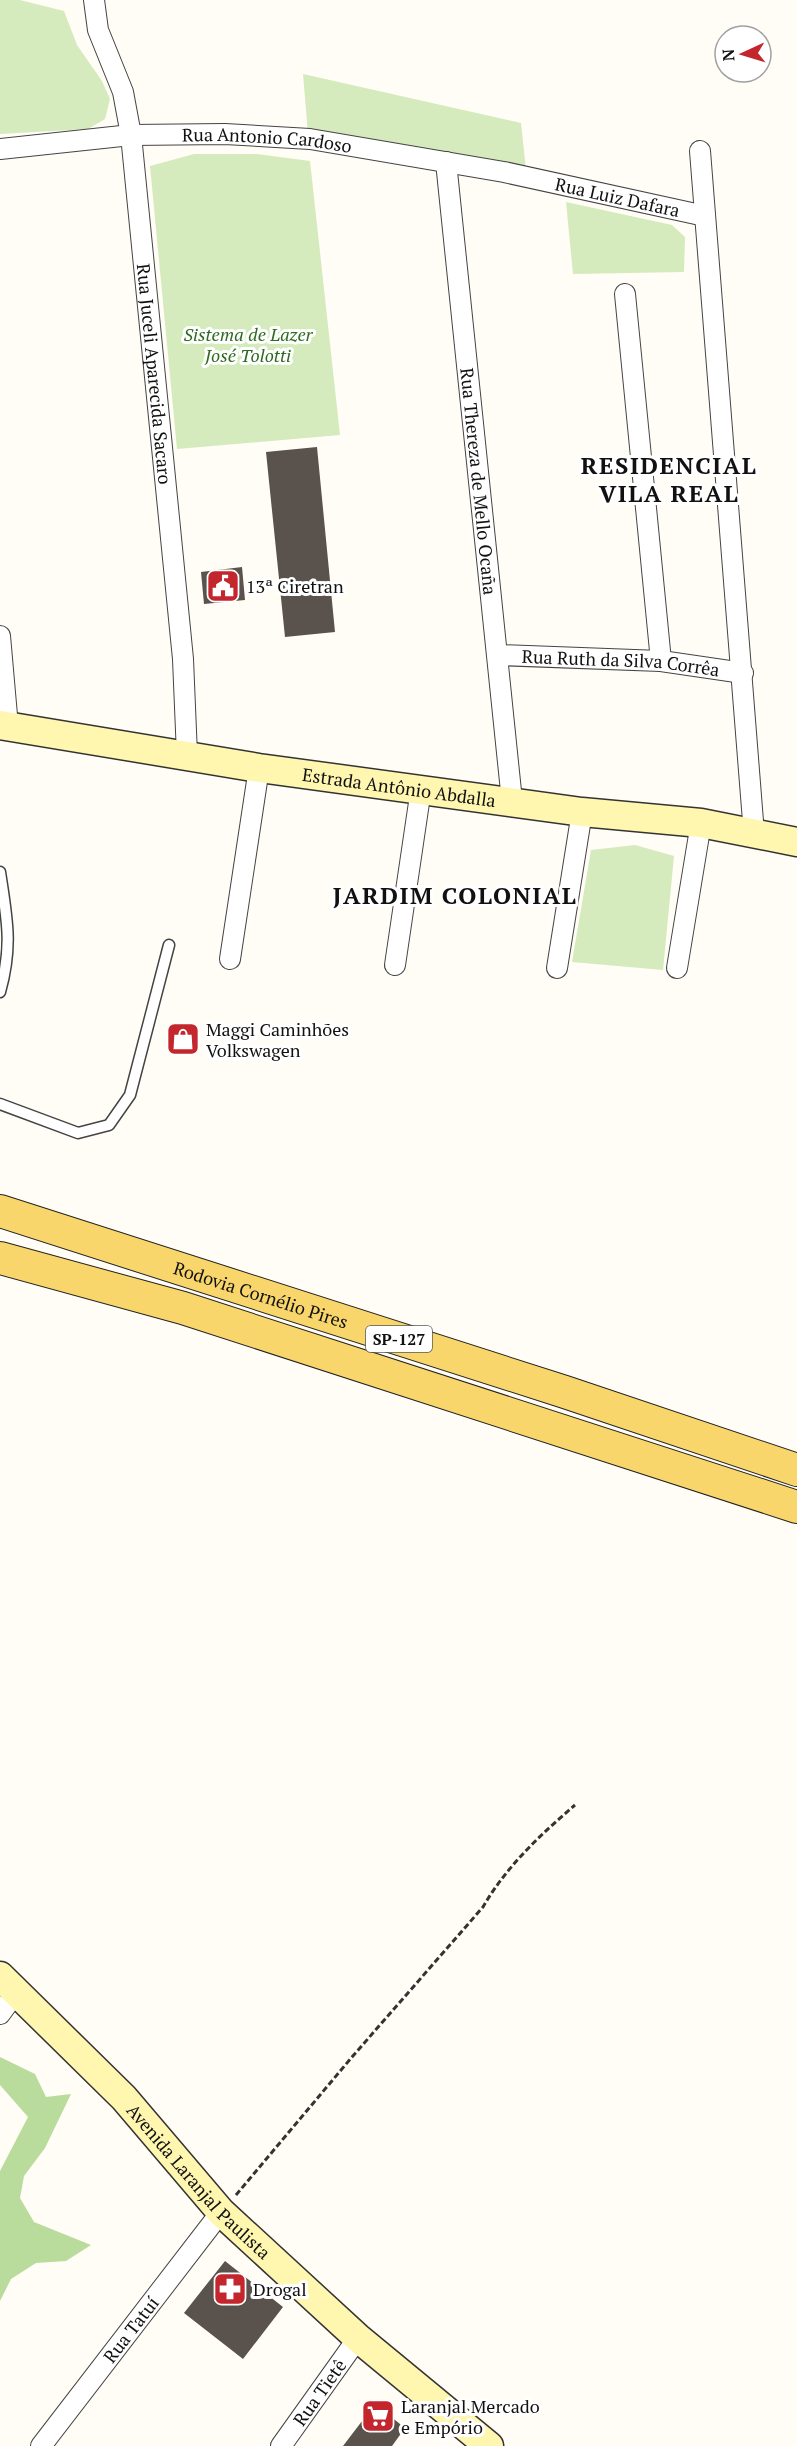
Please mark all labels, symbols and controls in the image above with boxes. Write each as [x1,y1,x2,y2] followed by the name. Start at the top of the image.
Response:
[713,24,773,84] north arrow
[717,48,739,62] text: N
[182,122,354,158] street label: Rua Antonio Cardoso
[553,172,682,222] street label: Rua Luiz Dafara
[132,262,178,486] street label: Rua Juceli Aparecida Sacaro
[183,322,314,367] park label: Sistema de Lazer José Tolotti
[455,367,503,596] street label: Rua Thereza de Mello Ocaña
[581,449,757,509] district label: RESIDENCIAL VILA REAL
[205,568,241,604] public building icon: 13ª Ciretran
[246,574,344,598] place label: 13ª Ciretran
[521,644,721,681] street label: Rua Ruth da Silva Corrêa
[301,762,497,812] street label: Estrada Antônio Abdalla
[333,879,577,911] district label: JARDIM COLONIAL
[206,1017,349,1062] place label: Maggi Caminhões Volkswagen
[165,1021,201,1057] shop icon: Maggi Caminhões Volkswagen
[171,1255,351,1334] street label: Rodovia Cornélio Pires
[366,1326,432,1352] road number: SP-127
[122,2098,276,2264] street label: Avenida Laranjal Paulista
[212,2271,248,2307] pharmacy icon: Drogal
[253,2277,307,2301] place label: Drogal
[98,2291,164,2367] street label: Rua Tatuí
[287,2354,351,2430] street label: Rua Tietê
[401,2394,540,2439] place label: Laranjal Mercado e Empório
[360,2398,396,2434] supermarket icon: Laranjal Mercado e Empório

